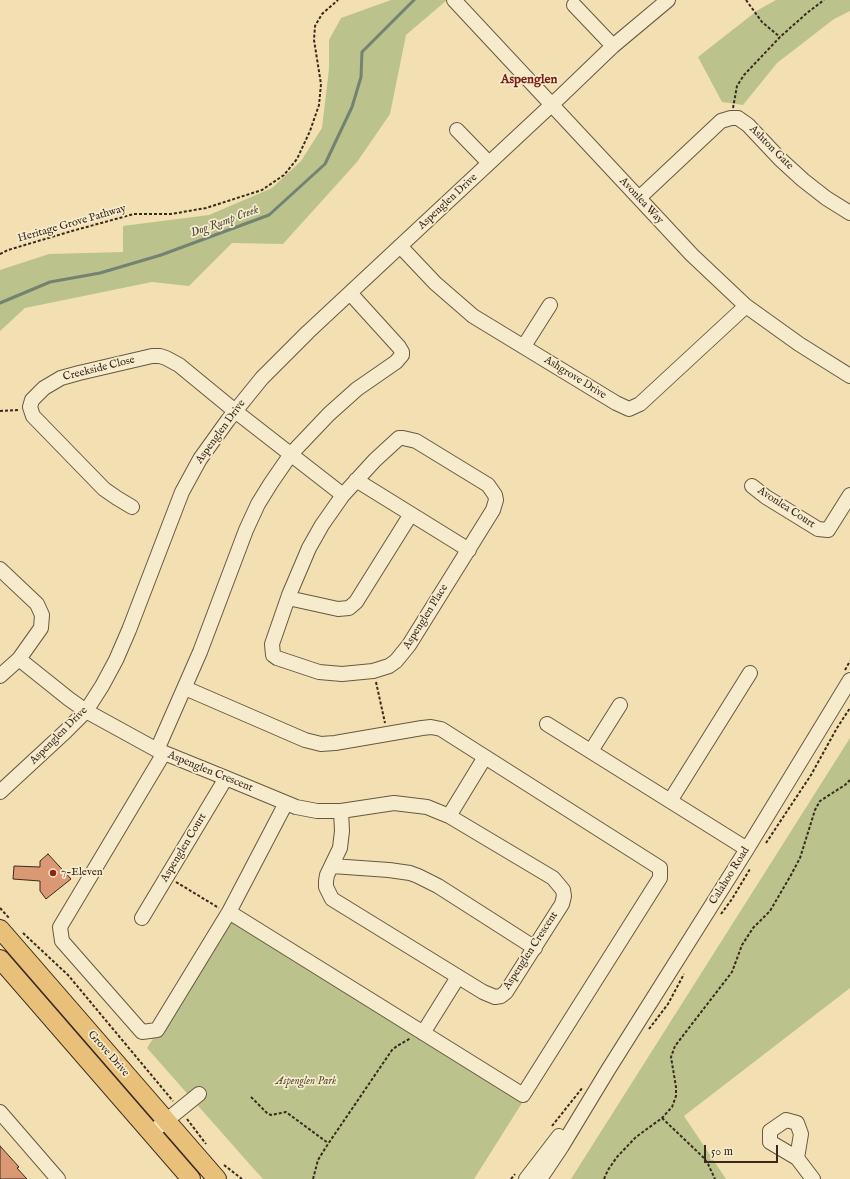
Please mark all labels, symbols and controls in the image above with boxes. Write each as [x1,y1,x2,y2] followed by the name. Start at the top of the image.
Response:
[501,72,557,88] district label: Aspenglen
[746,123,796,173] street label: Ashton Gate
[416,171,480,233] street label: Aspenglen Drive
[616,175,666,227] street label: Avonlea Way
[16,202,128,246] street label: Heritage Grove Pathway
[189,203,261,241] water label: Dog Rump Creek
[62,354,136,384] street label: Creekside Close
[541,354,609,402] street label: Ashgrove Drive
[193,397,249,467] street label: Aspenglen Drive
[755,484,817,532] street label: Avonlea Court
[401,582,451,652] street label: Aspenglen Place
[27,704,91,768] street label: Aspenglen Drive
[166,749,254,795] street label: Aspenglen Crescent
[158,811,210,885] street label: Aspenglen Court
[707,845,753,907] street label: Calahoo Road
[61,866,103,880] place label: 7-Eleven
[48,868,58,878] marker: 7-Eleven
[501,909,561,993] street label: Aspenglen Crescent
[84,1028,132,1080] street label: Grove Drive
[276,1075,336,1089] park label: Aspenglen Park
[706,1137,780,1163] scale bar
[711,1144,733,1159] text: 50 m

